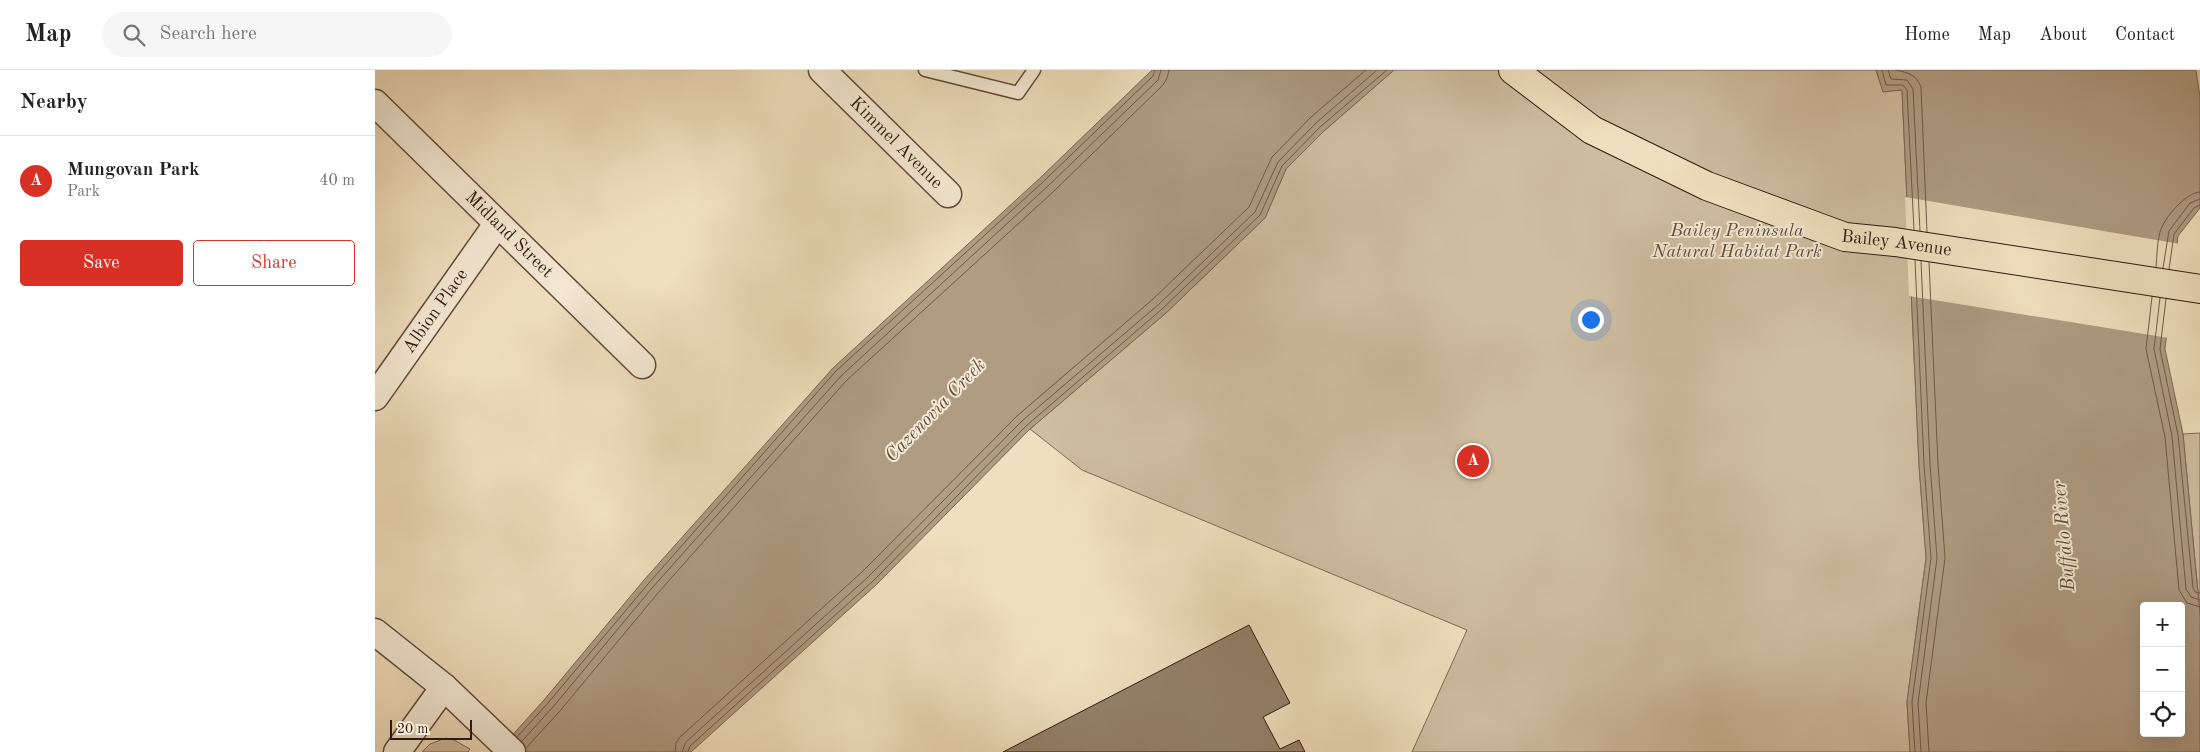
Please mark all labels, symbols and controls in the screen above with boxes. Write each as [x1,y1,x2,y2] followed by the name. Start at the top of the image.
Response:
[102,12,452,57] search box
[120,21,148,49] icon: search
[25,23,72,47] text: Map
[160,25,257,44] text: Search here
[1904,26,1950,44] text: Home
[1978,26,2011,44] text: Map
[2039,26,2087,44] text: About
[2115,26,2175,44] text: Contact
[20,92,88,113] text: Nearby
[846,94,946,192] street label: Kimmel Avenue
[67,161,200,180] text: Mungovan Park
[30,173,42,189] text: A
[319,173,355,189] text: 40 m
[67,184,100,200] text: Park
[462,188,557,281] street label: Midland Street
[1651,222,1822,261] park label: Bailey Peninsula Natural Habitat Park
[1840,228,1953,260] street label: Bailey Avenue
[20,240,183,286] button: Save
[193,240,355,286] button: Share
[400,266,471,357] street label: Albion Place
[1578,307,1604,333] your location
[882,356,990,466] water label: Cazenovia Creek
[1457,442,1489,480] pin: A
[2051,479,2079,593] water label: Buffalo River
[2140,602,2185,737] map controls
[2140,602,2185,647] button: +
[2140,647,2185,692] button: −
[2140,692,2185,737] button: locate
[390,717,473,740] scale bar
[397,722,428,736] text: 20 m

